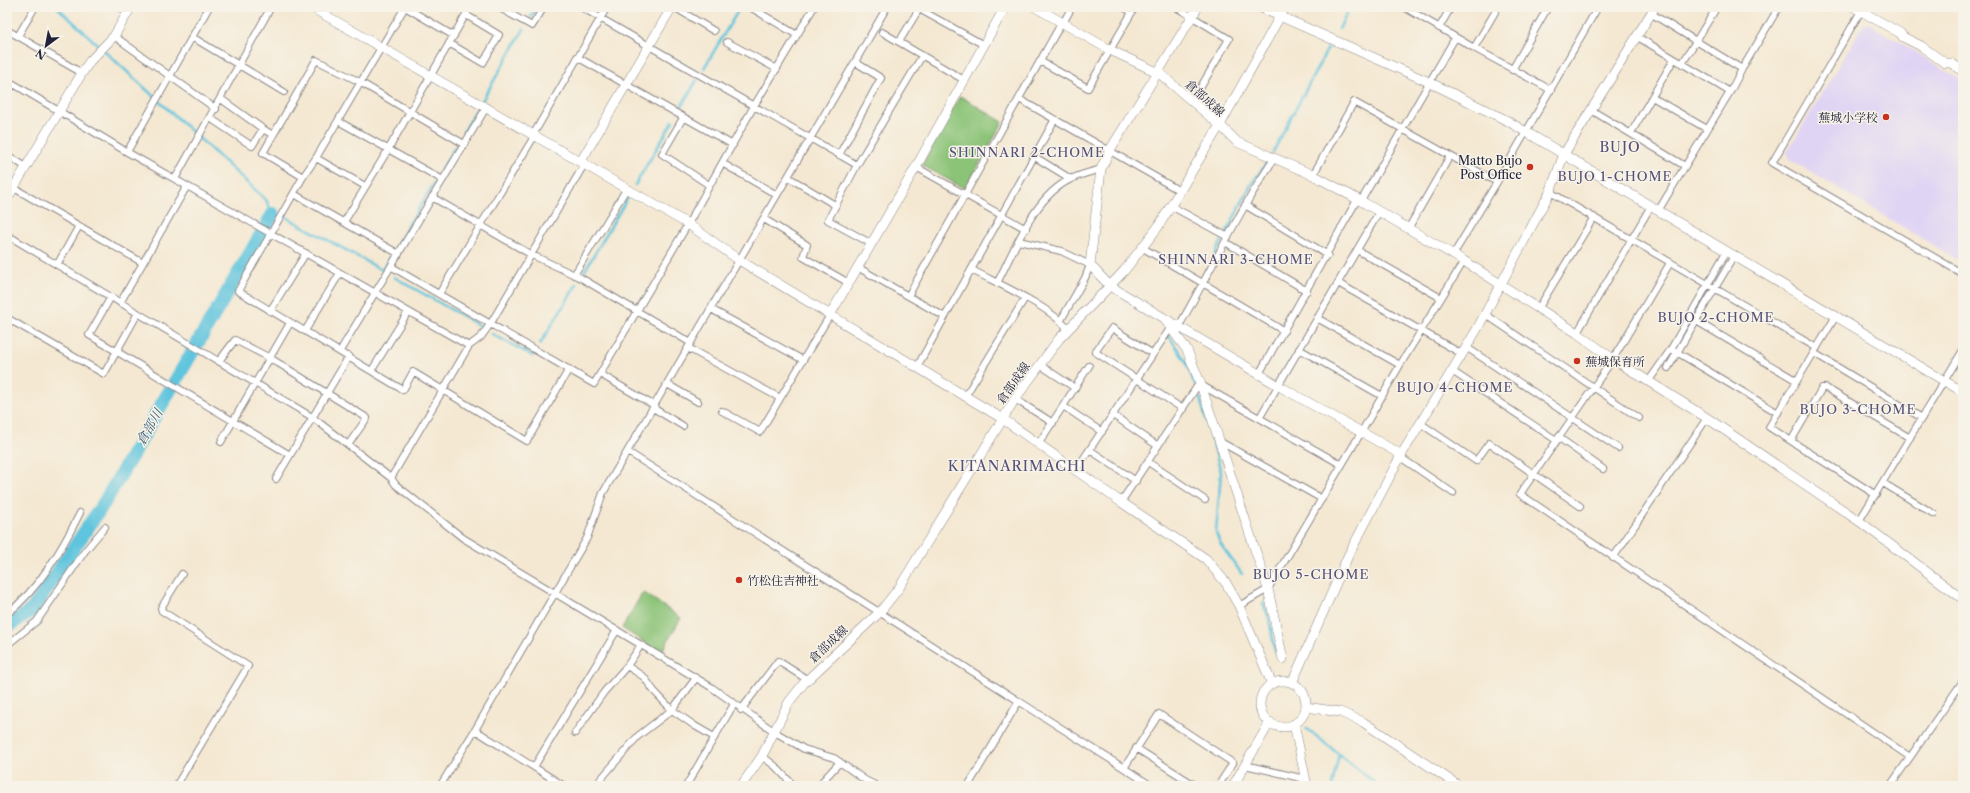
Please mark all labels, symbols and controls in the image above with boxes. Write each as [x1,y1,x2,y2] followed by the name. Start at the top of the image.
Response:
[26,26,66,66] north arrow
[33,46,48,63] text: N
[1182,76,1228,120] street label: 倉部成線
[1818,110,1878,125] place label: 蕪城小学校
[1881,112,1891,122] marker: 蕪城小学校
[1599,138,1641,156] district label: BUJO
[949,144,1105,160] district label: SHINNARI 2-CHOME
[1458,153,1522,182] place label: Matto Bujo Post Office
[1525,162,1535,172] marker: Matto Bujo Post Office
[1557,168,1673,184] district label: BUJO 1-CHOME
[1158,251,1314,267] district label: SHINNARI 3-CHOME
[1657,309,1775,325] district label: BUJO 2-CHOME
[1585,354,1645,369] place label: 蕪城保育所
[1572,356,1582,366] marker: 蕪城保育所
[993,359,1033,407] street label: 倉部成線
[1396,379,1514,395] district label: BUJO 4-CHOME
[1800,401,1916,417] district label: BUJO 3-CHOME
[132,404,167,448] water label: 倉部川
[948,457,1086,475] district label: KITANARIMACHI
[1253,566,1369,582] district label: BUJO 5-CHOME
[747,573,819,588] place label: 竹松住吉神社
[734,575,744,585] marker: 竹松住吉神社
[805,622,851,666] street label: 倉部成線

